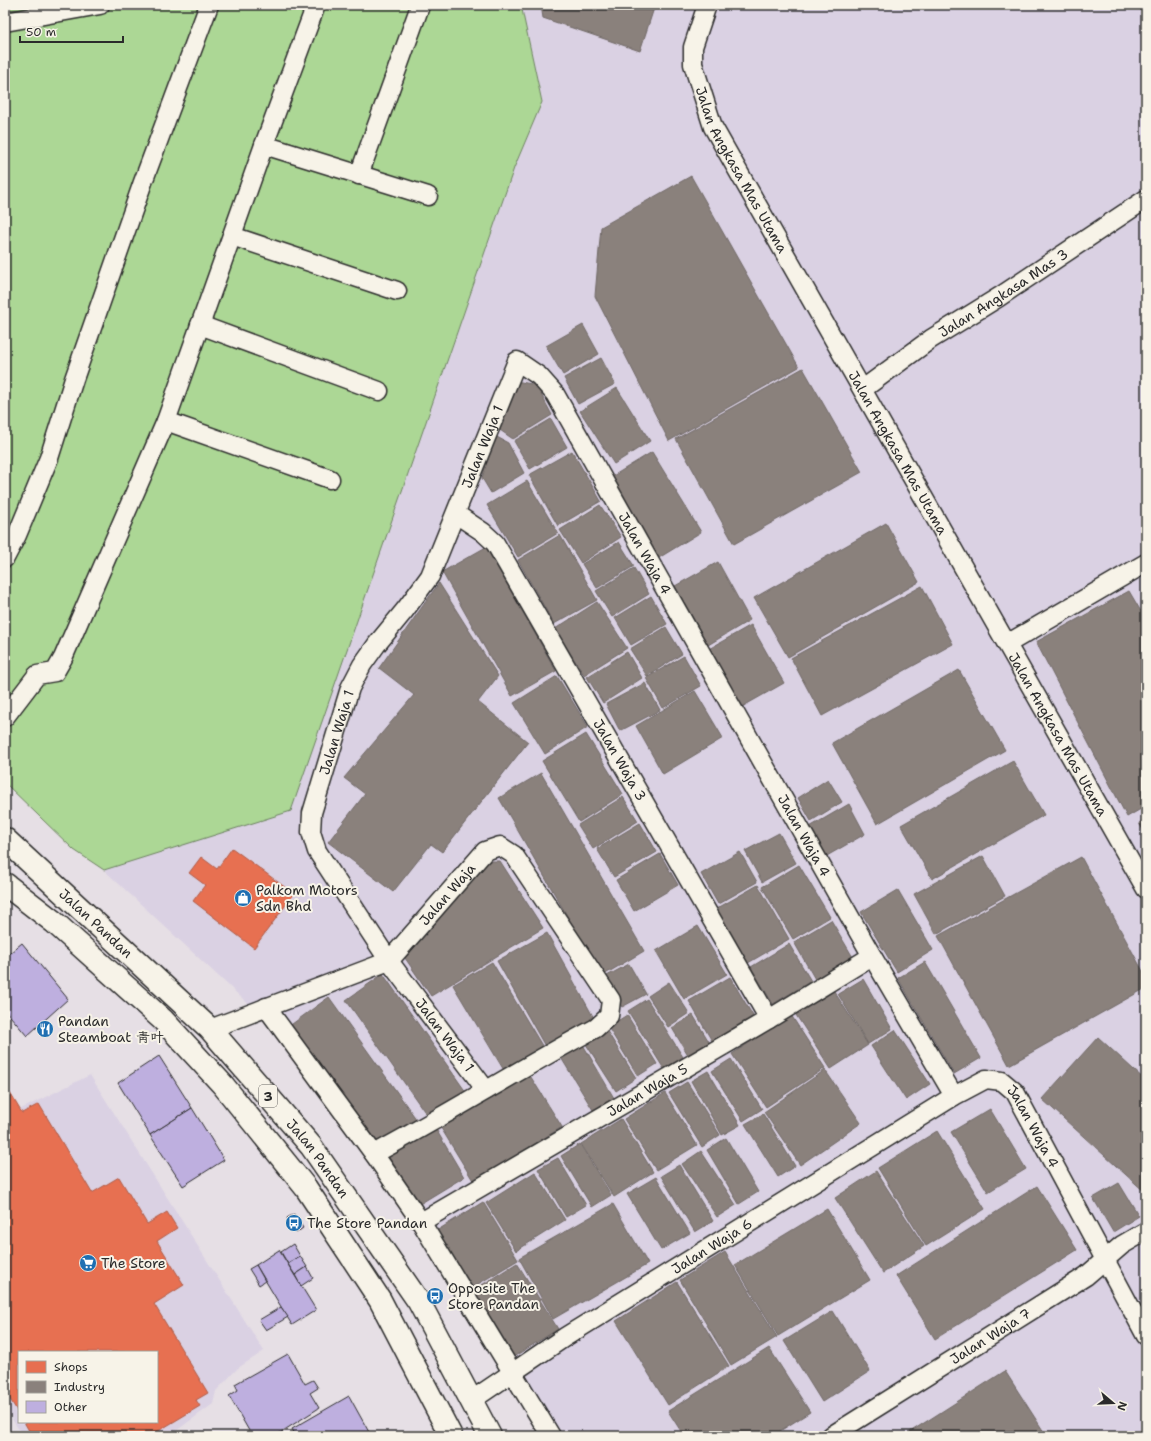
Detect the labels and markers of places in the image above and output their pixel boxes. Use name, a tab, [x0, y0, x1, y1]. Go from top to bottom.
place label: Palkom Motors Sdn Bhd	[256, 881, 358, 915]
shop icon: Palkom Motors Sdn Bhd	[233, 888, 253, 908]
place label: Pandan Steamboat 青叶	[58, 1012, 164, 1046]
restaurant icon: Pandan Steamboat 青叶	[35, 1019, 55, 1039]
bus stop icon: The Store Pandan	[284, 1213, 304, 1233]
place label: The Store Pandan	[307, 1214, 428, 1232]
supermarket icon: The Store	[78, 1253, 98, 1273]
place label: The Store	[101, 1254, 166, 1272]
place label: Opposite The Store Pandan	[448, 1279, 539, 1313]
bus stop icon: Opposite The Store Pandan	[425, 1286, 445, 1306]

